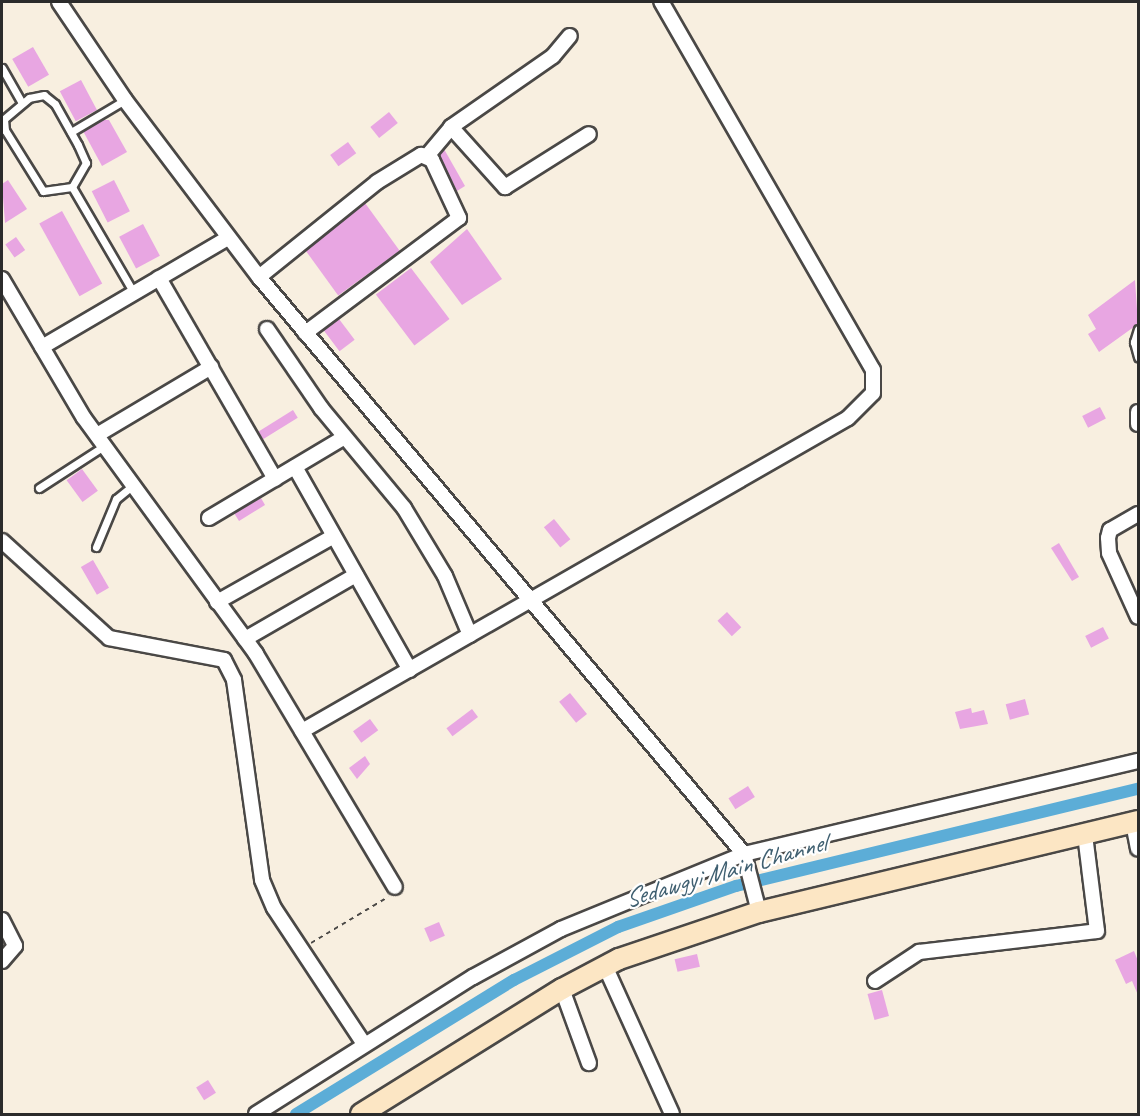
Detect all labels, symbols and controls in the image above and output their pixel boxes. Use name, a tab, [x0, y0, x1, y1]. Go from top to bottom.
water label: Sedawgyi Main Channel	[620, 827, 830, 915]

